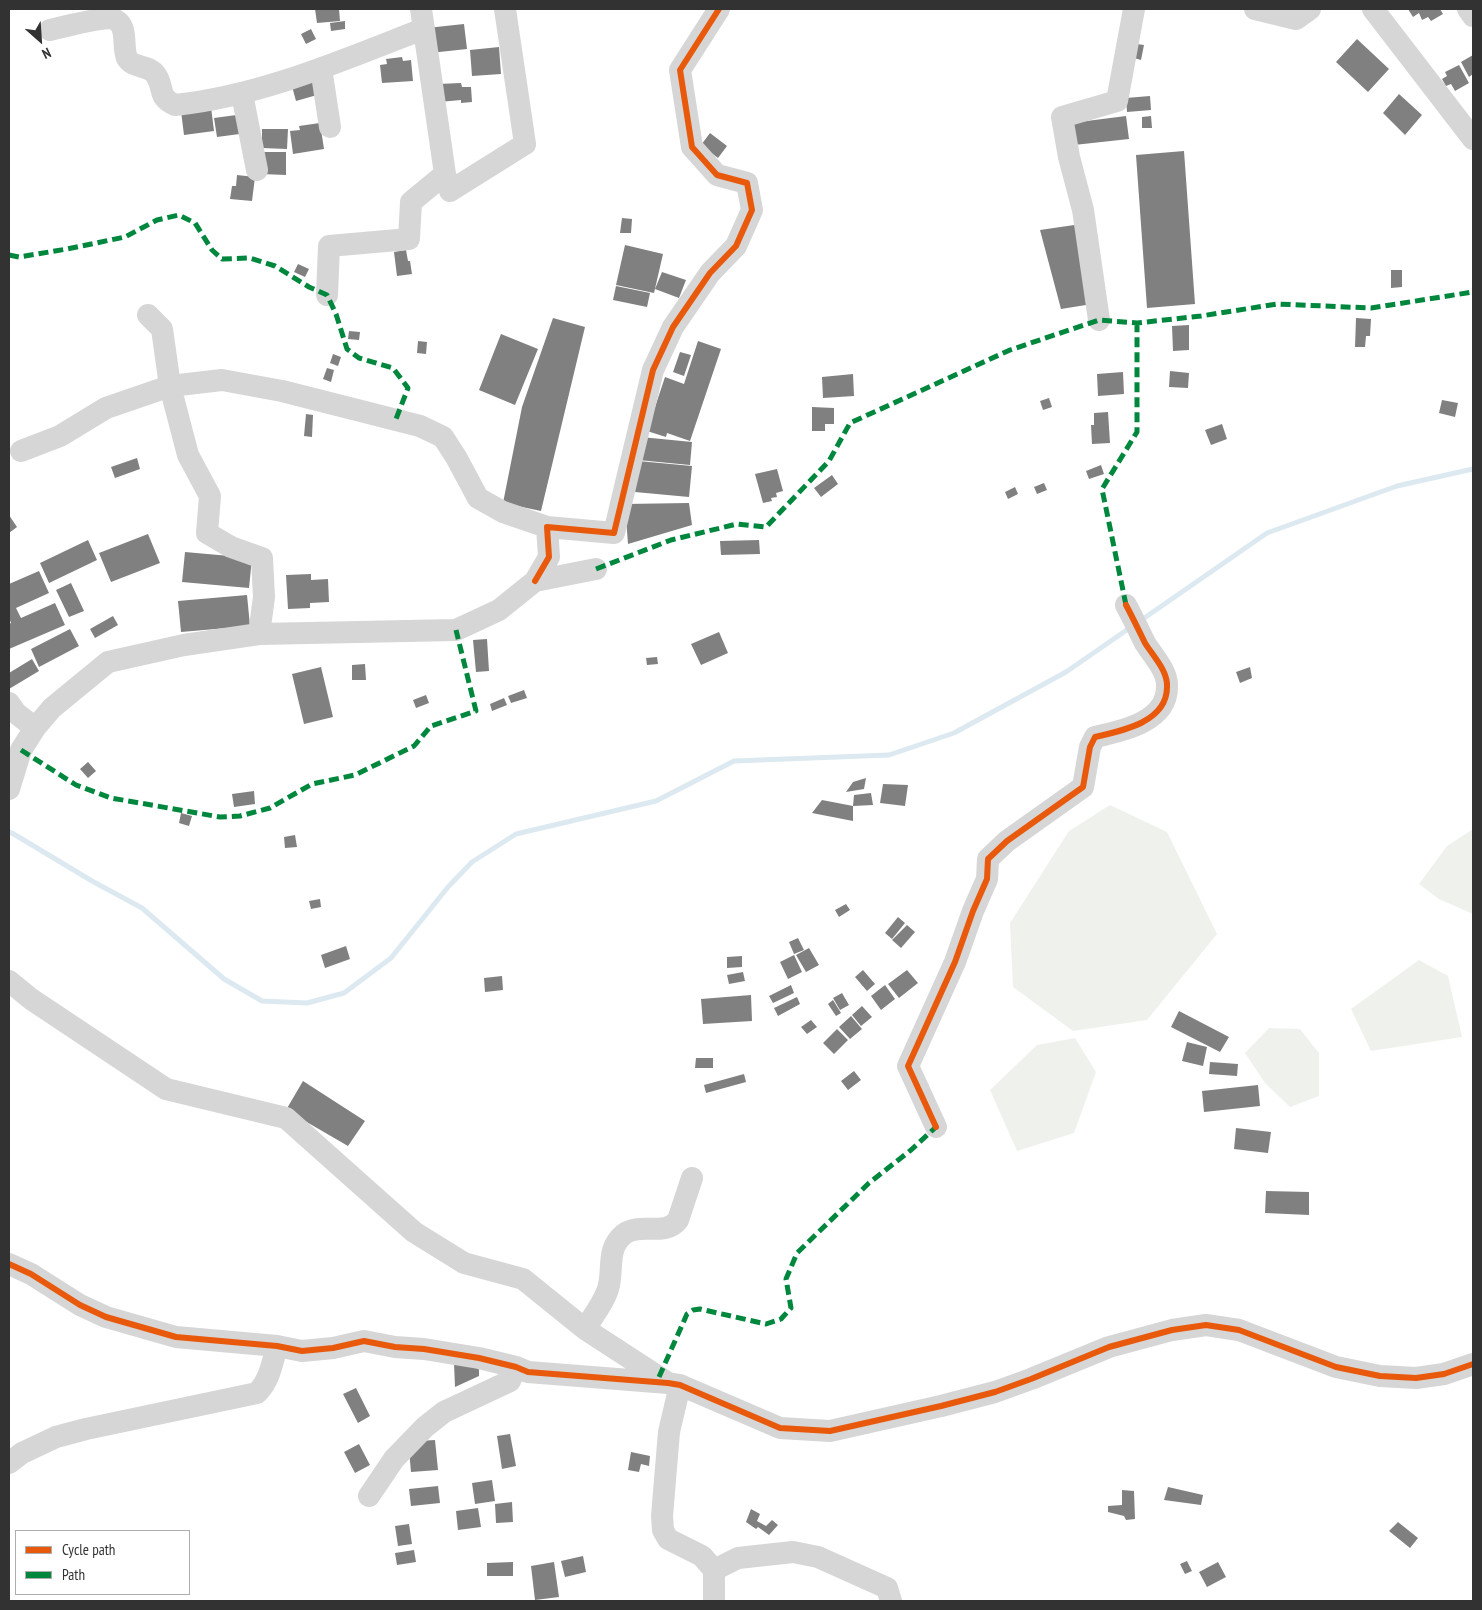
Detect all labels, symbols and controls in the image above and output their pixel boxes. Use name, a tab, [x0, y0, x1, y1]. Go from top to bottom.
north arrow	[15, 15, 65, 65]
text: N	[39, 44, 54, 63]
legend	[15, 1530, 190, 1595]
text: Cycle path	[62, 1540, 115, 1559]
text: Path	[62, 1565, 85, 1584]

